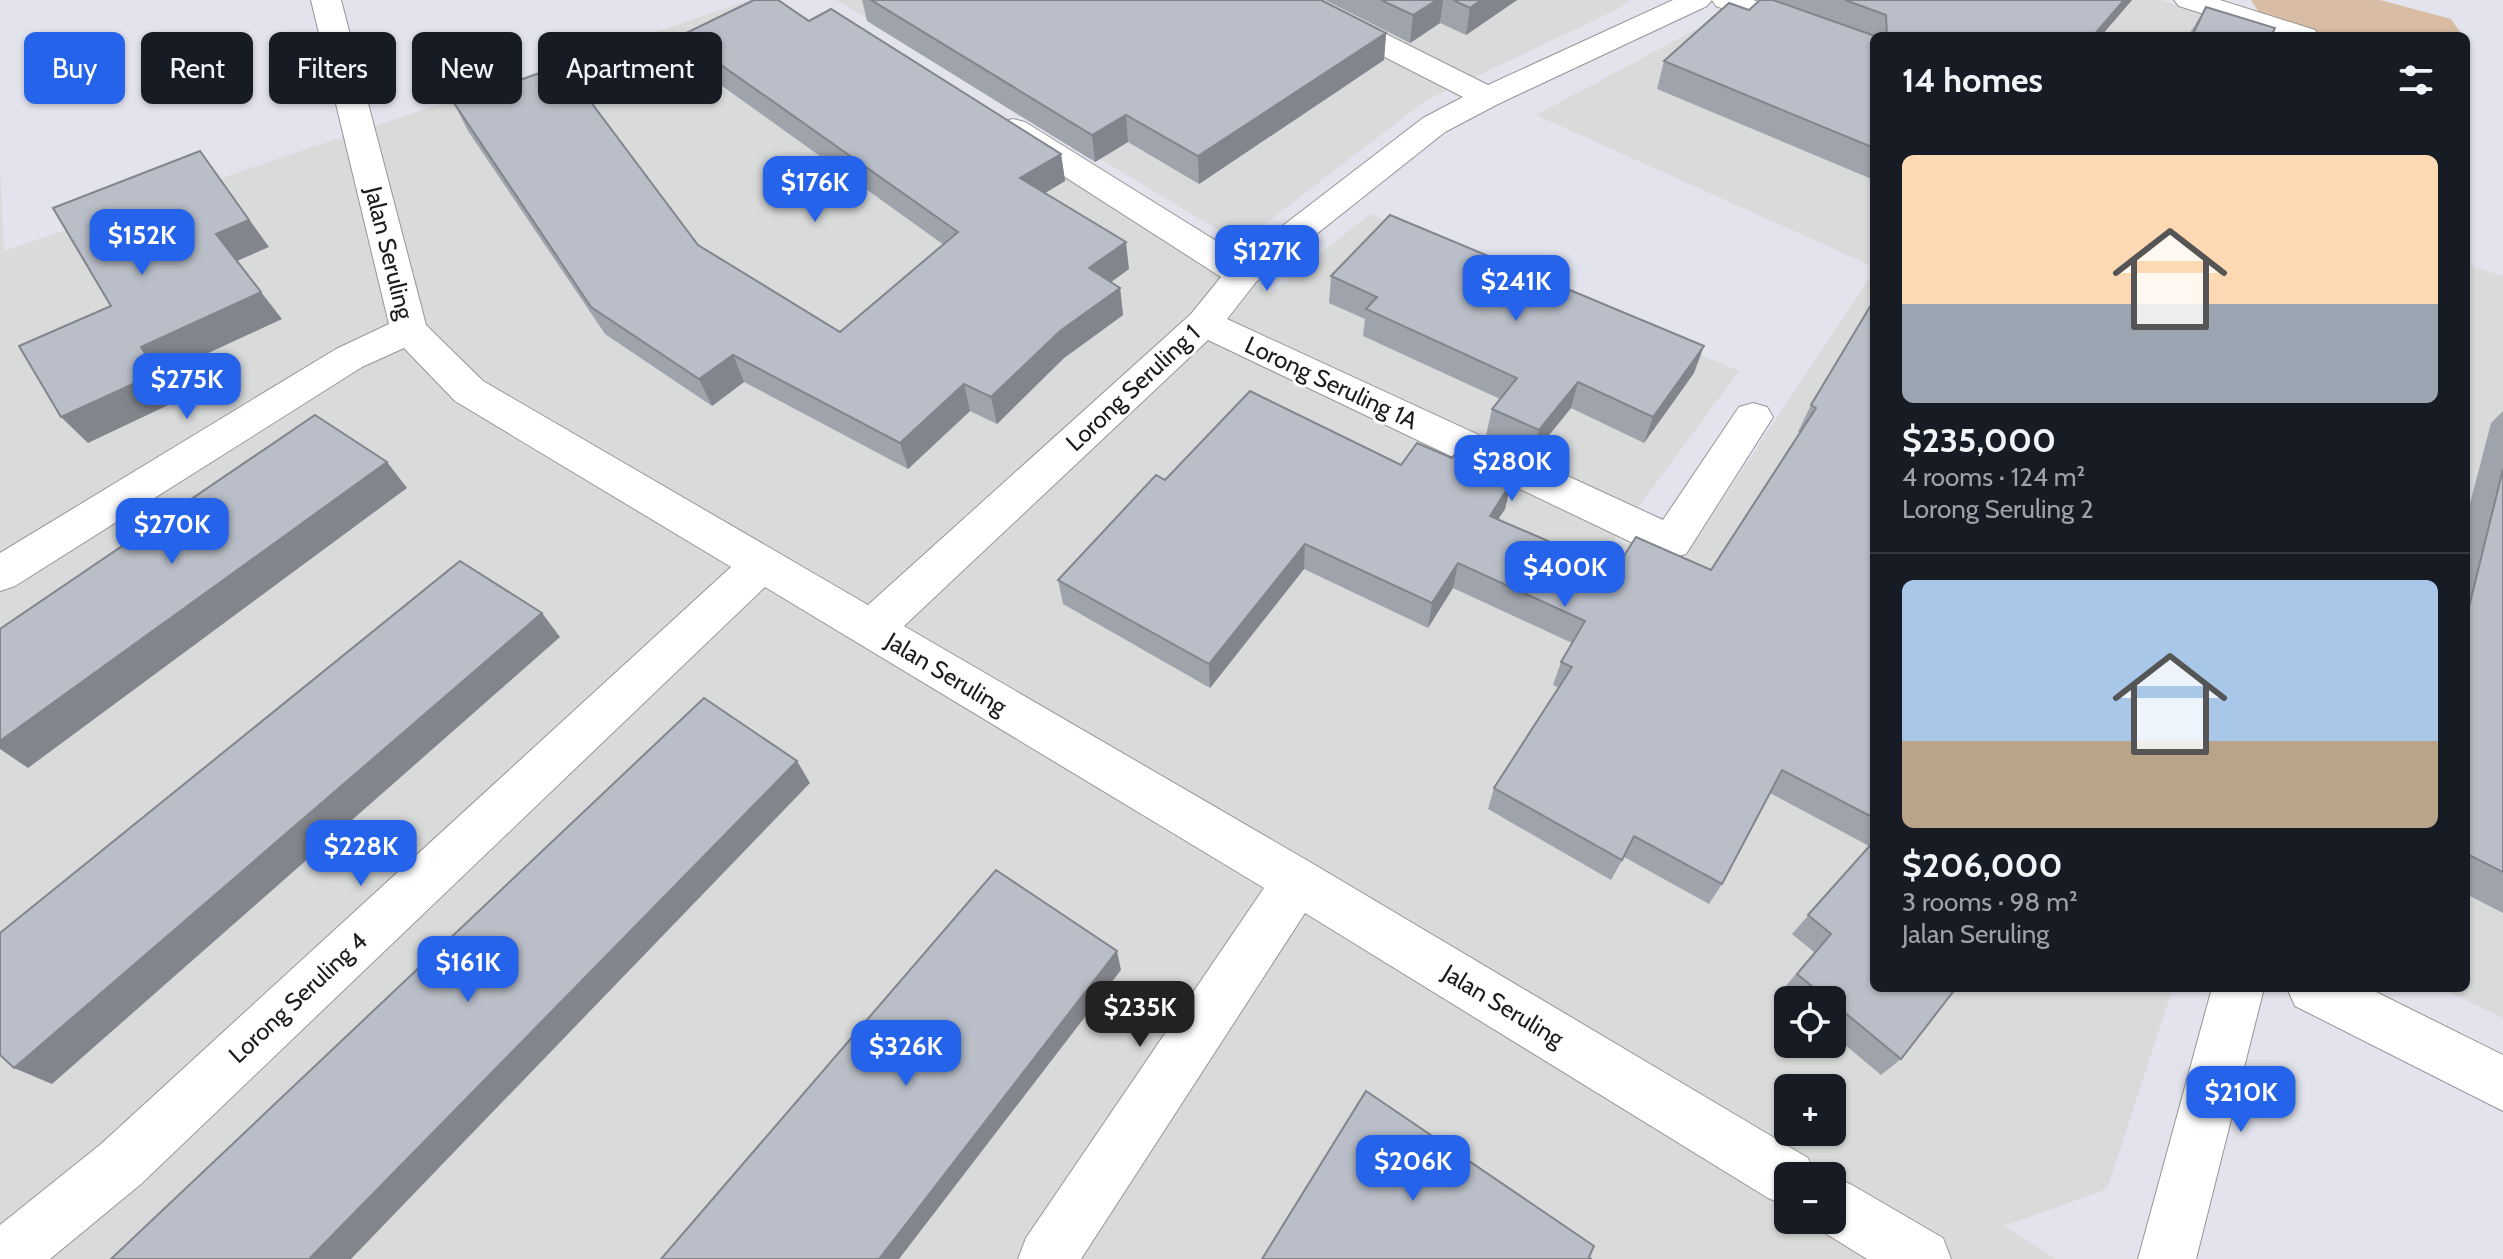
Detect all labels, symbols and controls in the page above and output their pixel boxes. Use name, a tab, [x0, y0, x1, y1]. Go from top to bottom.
chip: Buy	[24, 32, 125, 104]
chip: Rent	[141, 32, 253, 104]
chip: Filters	[269, 32, 396, 104]
chip: New	[412, 32, 522, 104]
chip: Apartment	[538, 32, 722, 104]
icon: filters	[2394, 58, 2438, 102]
text: 14 homes	[1902, 59, 2043, 101]
pin: $176K	[759, 156, 871, 224]
text: $176K	[781, 166, 849, 198]
street label: Jalan Seruling	[359, 182, 420, 323]
icon: home	[2098, 207, 2242, 351]
pin: $152K	[86, 209, 198, 277]
text: $152K	[108, 219, 176, 251]
pin: $127K	[1211, 225, 1323, 293]
text: $127K	[1233, 235, 1301, 267]
pin: $241K	[1460, 255, 1572, 323]
text: $241K	[1481, 265, 1551, 297]
street label: Lorong Seruling 1	[1060, 318, 1205, 457]
street label: Lorong Seruling 1A	[1240, 330, 1422, 435]
pin: $275K	[131, 353, 243, 421]
text: $275K	[151, 363, 223, 395]
text: $235,000	[1902, 419, 2056, 461]
pin: $280K	[1456, 435, 1568, 503]
text: $280K	[1472, 445, 1552, 477]
text: 4 rooms · 124 m²	[1902, 461, 2085, 493]
text: Lorong Seruling 2	[1902, 493, 2094, 525]
pin: $270K	[116, 498, 228, 566]
text: $270K	[134, 508, 210, 540]
pin: $400K	[1509, 541, 1621, 609]
text: $400K	[1523, 551, 1607, 583]
street label: Jalan Seruling	[880, 626, 1013, 722]
icon: home	[2098, 632, 2242, 776]
pin: $228K	[305, 820, 417, 888]
text: $228K	[324, 830, 398, 862]
text: $206,000	[1902, 844, 2062, 886]
text: 3 rooms · 98 m²	[1902, 886, 2078, 918]
text: Jalan Seruling	[1902, 918, 2049, 950]
street label: Lorong Seruling 4	[223, 926, 373, 1069]
pin: $161K	[412, 936, 524, 1004]
text: $161K	[435, 946, 501, 978]
street label: Jalan Seruling	[1437, 958, 1570, 1054]
pin: $235K	[1084, 981, 1196, 1049]
map controls	[1774, 986, 1846, 1234]
button: locate	[1774, 986, 1846, 1058]
text: $235K	[1103, 991, 1177, 1023]
pin: $326K	[850, 1020, 962, 1088]
text: $326K	[869, 1030, 943, 1062]
pin: $210K	[2185, 1066, 2297, 1134]
button: +	[1774, 1074, 1846, 1146]
text: $210K	[2204, 1076, 2278, 1108]
pin: $206K	[1357, 1135, 1469, 1203]
text: $206K	[1374, 1145, 1452, 1177]
button: −	[1774, 1162, 1846, 1234]

